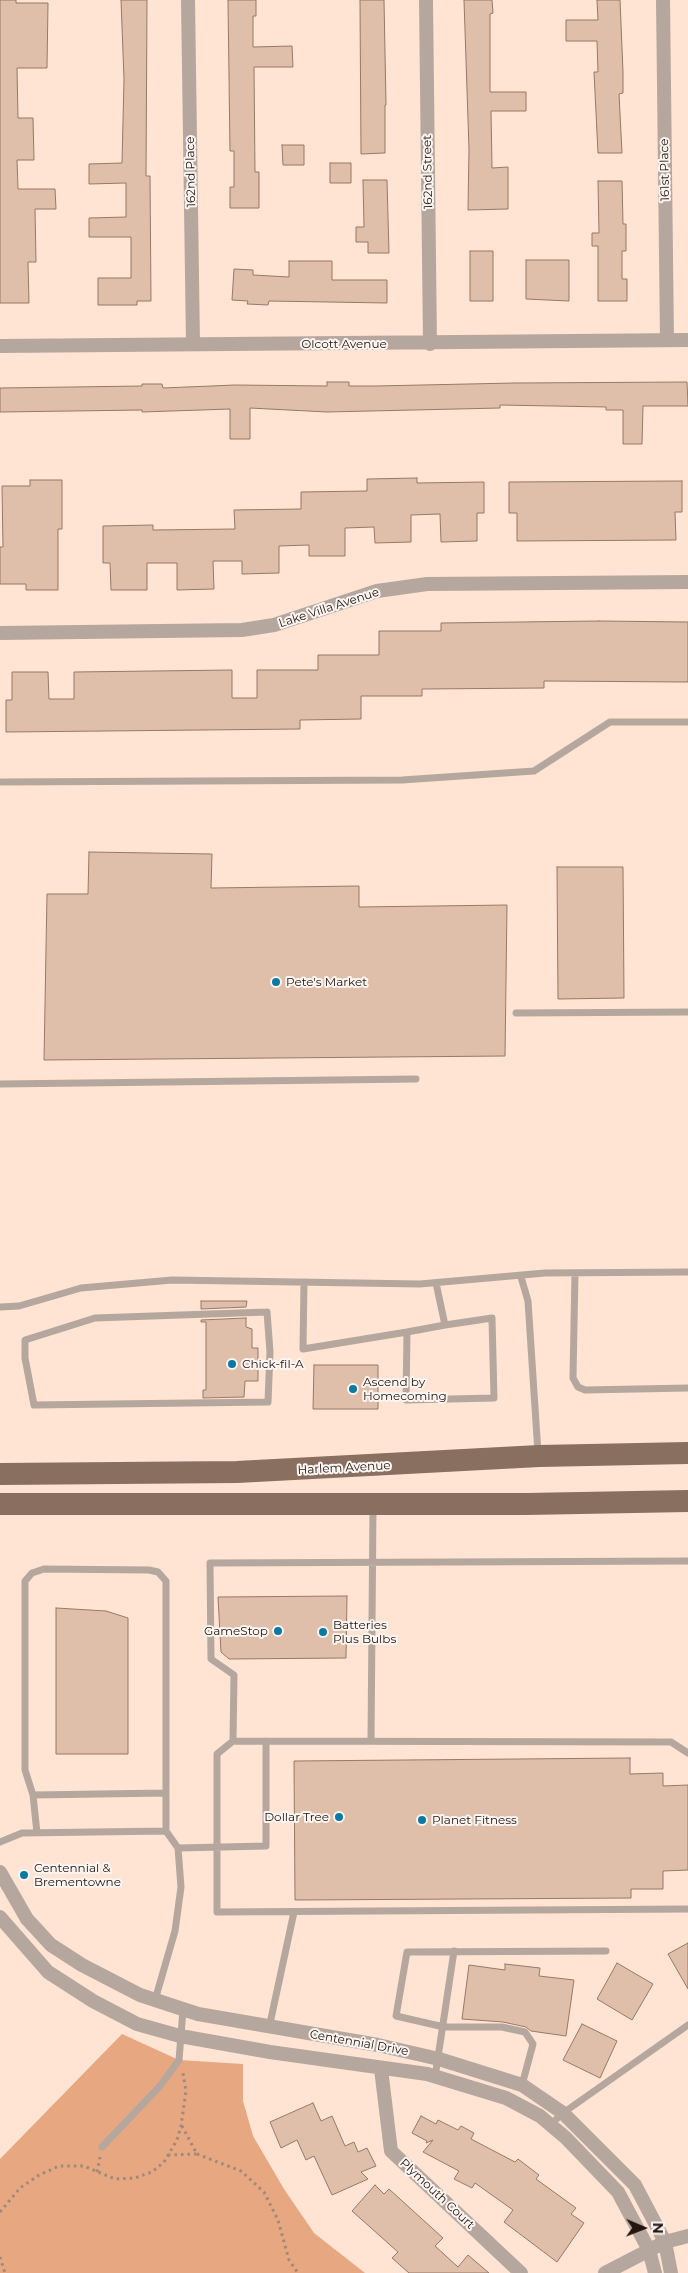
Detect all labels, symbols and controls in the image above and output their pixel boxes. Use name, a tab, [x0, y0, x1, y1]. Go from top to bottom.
street label: 162nd Street	[420, 135, 436, 209]
street label: 162nd Place	[183, 137, 199, 207]
street label: 161st Place	[657, 139, 673, 201]
street label: Olcott Avenue	[301, 337, 387, 351]
street label: Lake Villa Avenue	[277, 585, 381, 631]
place label: Pete's Market	[286, 975, 367, 989]
marker: Pete's Market	[270, 976, 282, 988]
place label: Chick-fil-A	[242, 1357, 304, 1371]
marker: Chick-fil-A	[226, 1358, 238, 1370]
place label: Ascend by Homecoming	[363, 1375, 447, 1403]
marker: Ascend by Homecoming	[347, 1383, 359, 1395]
street label: Harlem Avenue	[297, 1458, 391, 1478]
place label: Batteries Plus Bulbs	[333, 1618, 396, 1646]
place label: GameStop	[204, 1624, 268, 1638]
marker: GameStop	[272, 1625, 284, 1637]
marker: Batteries Plus Bulbs	[317, 1626, 329, 1638]
place label: Dollar Tree	[264, 1810, 329, 1824]
marker: Dollar Tree	[333, 1811, 345, 1823]
place label: Planet Fitness	[432, 1813, 517, 1827]
marker: Planet Fitness	[416, 1814, 428, 1826]
place label: Centennial & Brementowne	[34, 1861, 121, 1889]
marker: Centennial & Brementowne	[18, 1869, 30, 1881]
street label: Centennial Drive	[309, 2027, 409, 2059]
street label: Plymouth Court	[397, 2156, 477, 2232]
north arrow	[618, 2203, 668, 2253]
text: N	[649, 2222, 667, 2234]

